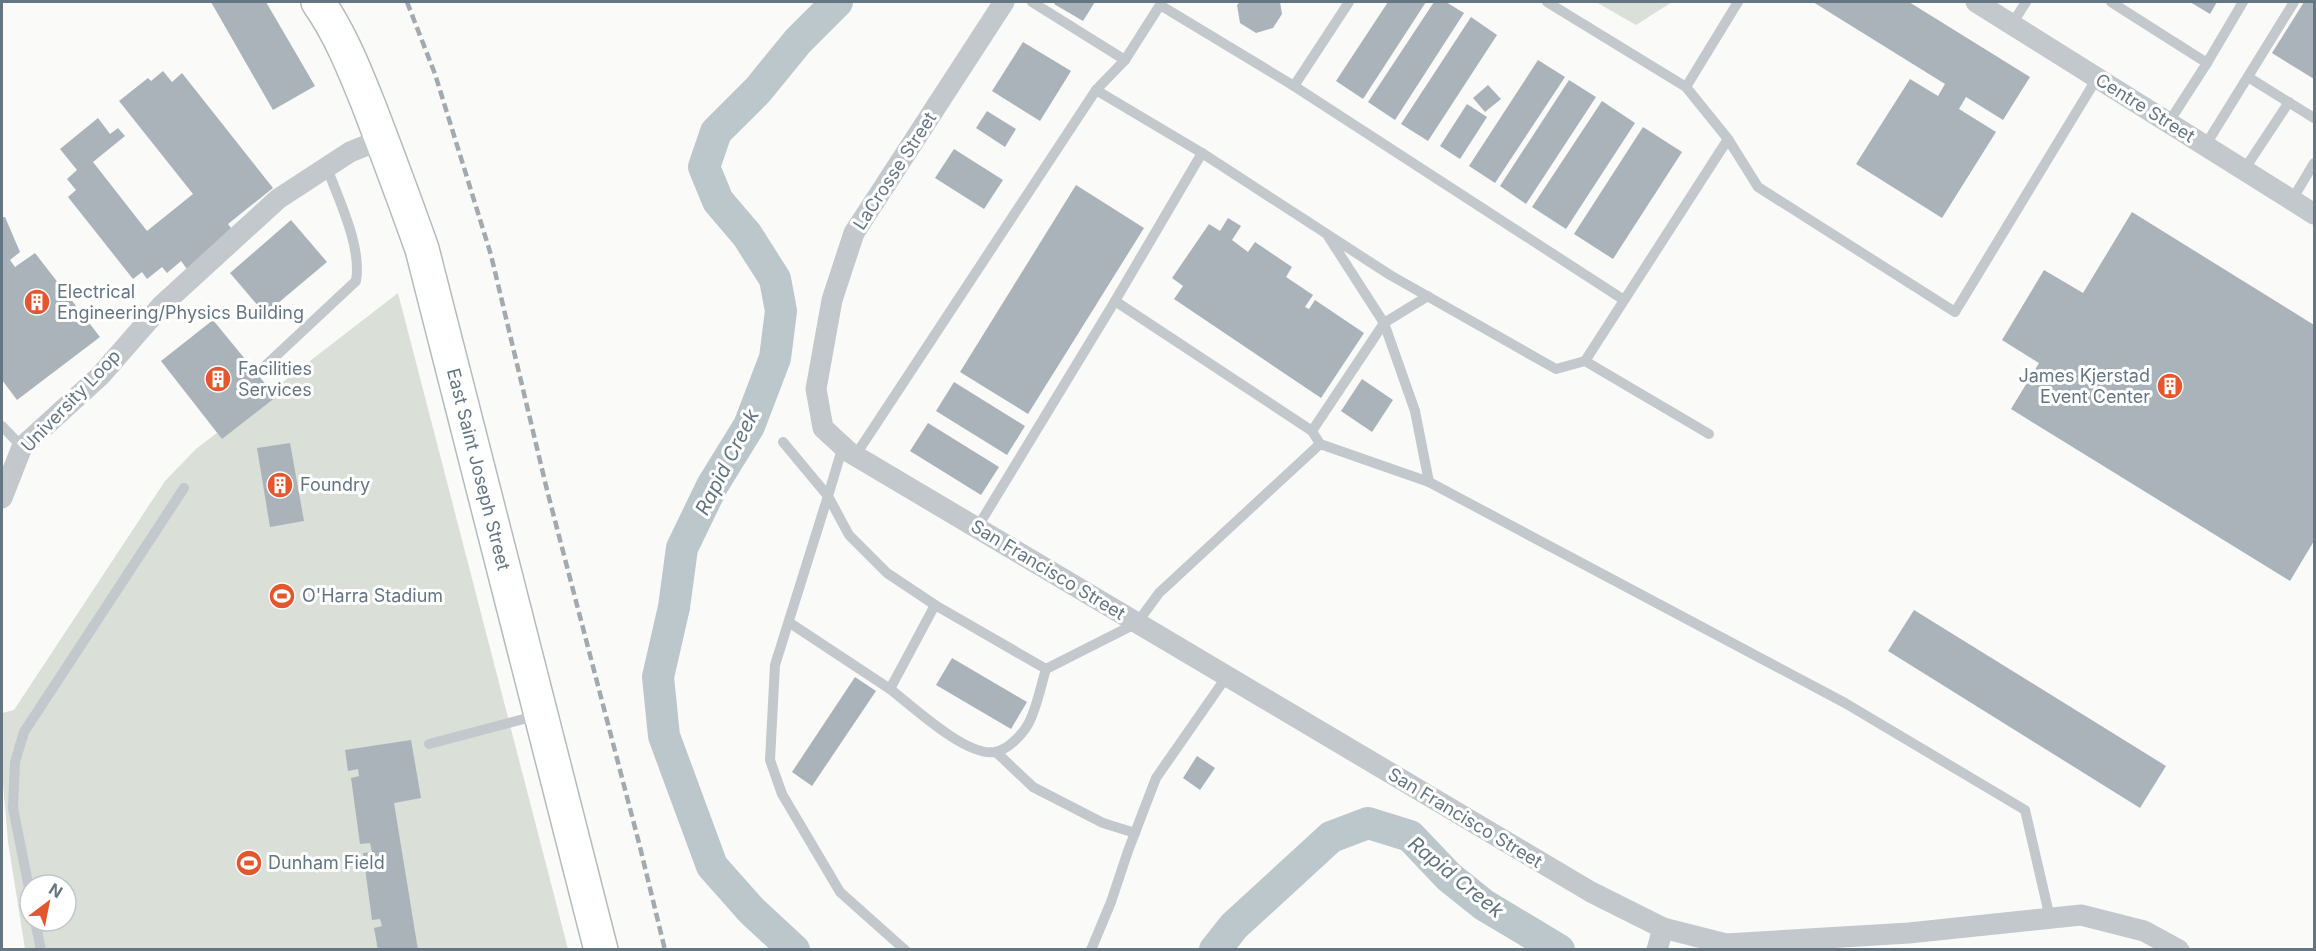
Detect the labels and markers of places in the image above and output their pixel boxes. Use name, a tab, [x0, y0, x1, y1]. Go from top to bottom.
place label: Electrical Engineering/Physics Building	[57, 281, 304, 323]
building icon: Electrical Engineering/Physics Building	[22, 287, 52, 317]
place label: Facilities Services	[238, 358, 312, 400]
building icon: Facilities Services	[203, 364, 233, 394]
place label: James Kjerstad Event Center	[2018, 365, 2150, 407]
building icon: James Kjerstad Event Center	[2155, 371, 2185, 401]
building icon: Foundry	[265, 470, 295, 500]
place label: Foundry	[300, 474, 370, 495]
sports icon: O'Harra Stadium	[267, 581, 297, 611]
place label: O'Harra Stadium	[302, 585, 443, 606]
sports icon: Dunham Field	[234, 848, 264, 878]
place label: Dunham Field	[268, 852, 385, 873]

